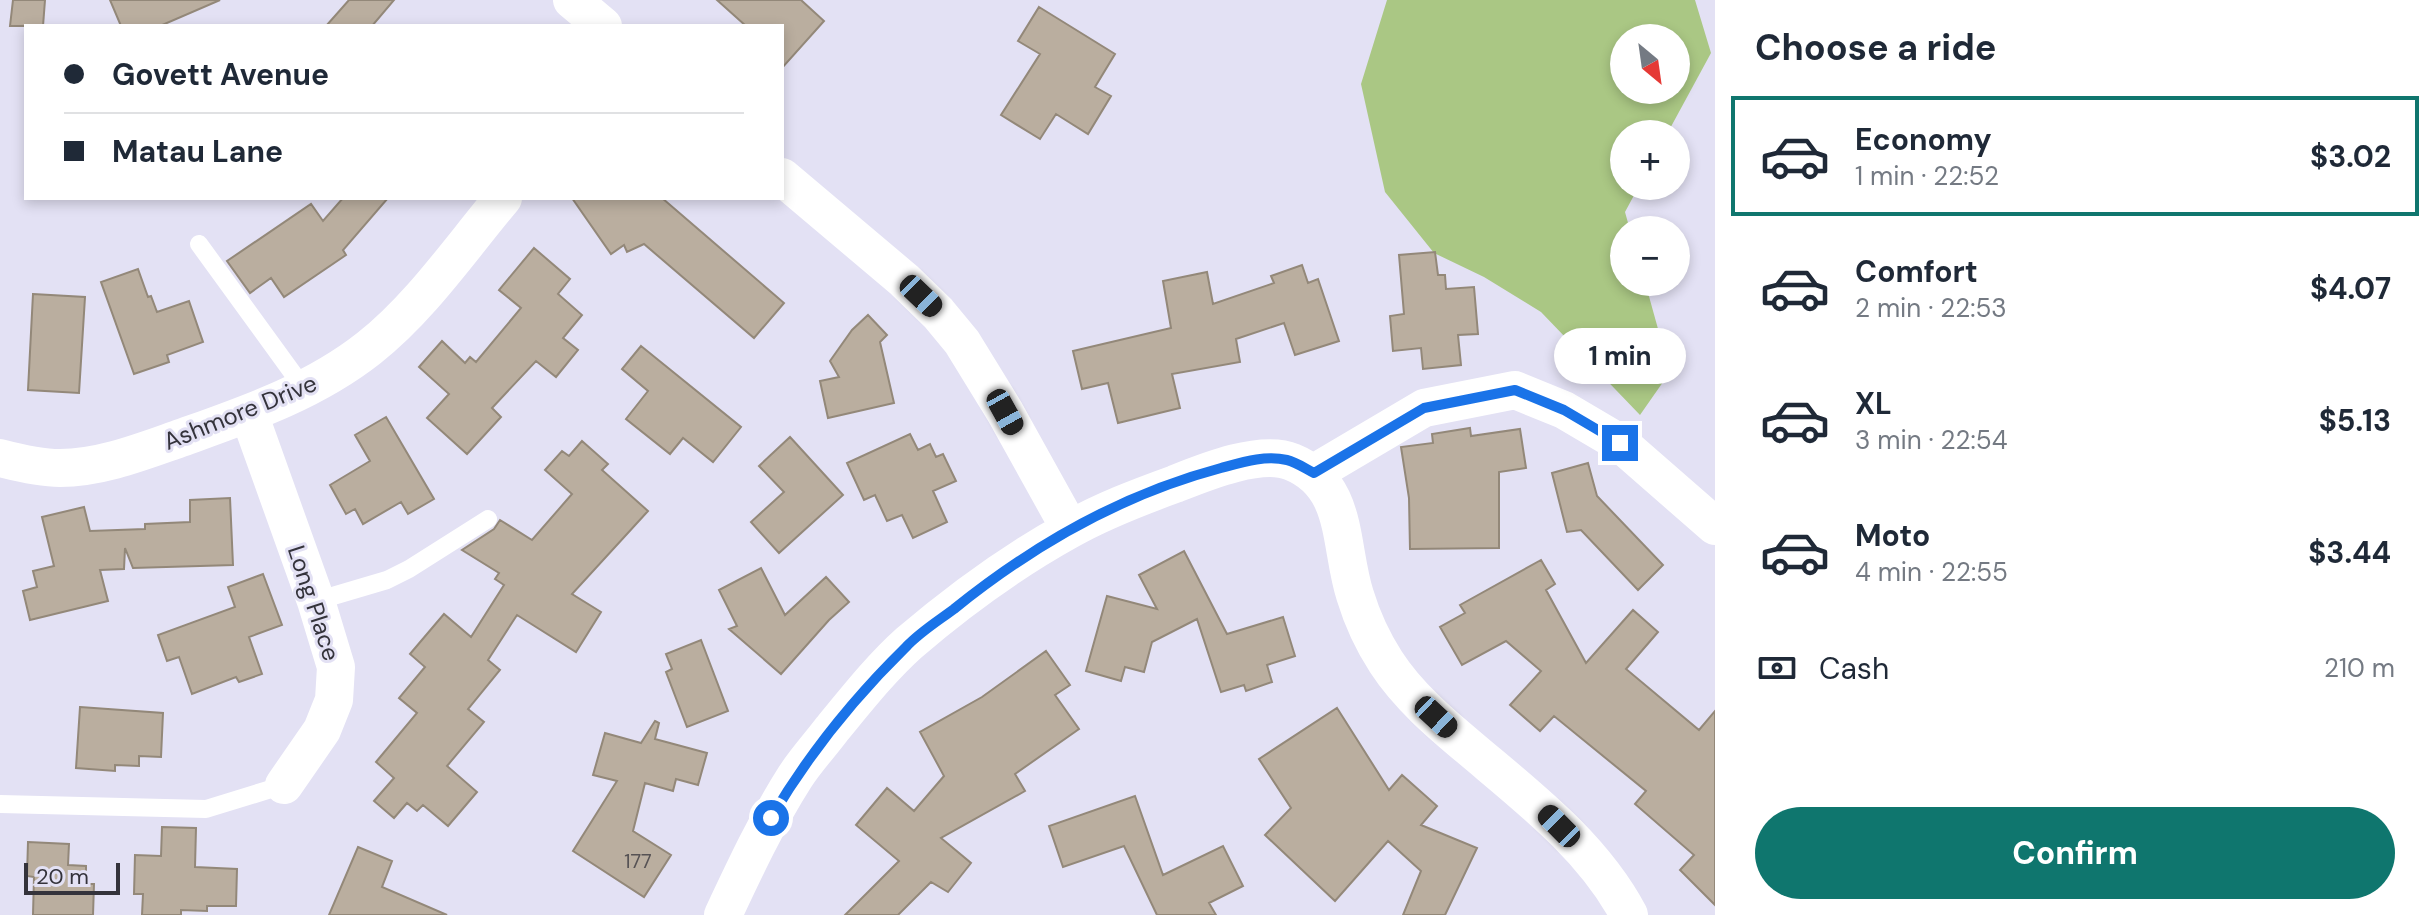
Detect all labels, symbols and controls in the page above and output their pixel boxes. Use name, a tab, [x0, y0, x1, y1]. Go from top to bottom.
north arrow	[1610, 24, 1690, 104]
map controls	[1610, 24, 1690, 296]
text: Choose a ride	[1755, 24, 1996, 71]
text: Govett Avenue	[112, 55, 329, 94]
button: +	[1610, 120, 1690, 200]
icon: car	[1759, 120, 1831, 192]
text: Economy	[1855, 120, 1992, 159]
text: Matau Lane	[112, 132, 283, 171]
text: $3.02	[2310, 137, 2391, 176]
text: 1 min · 22:52	[1855, 159, 1999, 193]
button: −	[1610, 216, 1690, 296]
icon: car	[1759, 252, 1831, 324]
text: Comfort	[1855, 252, 1978, 291]
text: $4.07	[2310, 269, 2391, 308]
car	[895, 271, 947, 321]
text: 2 min · 22:53	[1855, 291, 2007, 325]
callout: 1 min	[1554, 327, 1686, 383]
text: 1 min	[1588, 339, 1652, 373]
street label: Ashmore Drive	[159, 367, 321, 457]
icon: car	[1759, 384, 1831, 456]
text: XL	[1855, 384, 1892, 423]
car	[983, 385, 1027, 439]
text: $5.13	[2319, 401, 2391, 440]
text: 3 min · 22:54	[1855, 423, 2007, 457]
route end	[1602, 425, 1638, 461]
icon: car	[1759, 516, 1831, 588]
text: Moto	[1855, 516, 1930, 555]
text: $3.44	[2308, 533, 2391, 572]
street label: Long Place	[281, 541, 347, 665]
text: 4 min · 22:55	[1855, 555, 2008, 589]
icon: cash	[1755, 646, 1799, 690]
text: Cash	[1819, 649, 1889, 688]
text: 210 m	[2324, 651, 2395, 685]
car	[1410, 692, 1462, 742]
route start	[753, 800, 789, 836]
car	[1534, 801, 1584, 851]
button: Confirm	[1755, 807, 2395, 899]
house number: 177	[624, 848, 652, 874]
scale bar	[24, 859, 120, 895]
text: 20 m	[36, 862, 89, 891]

